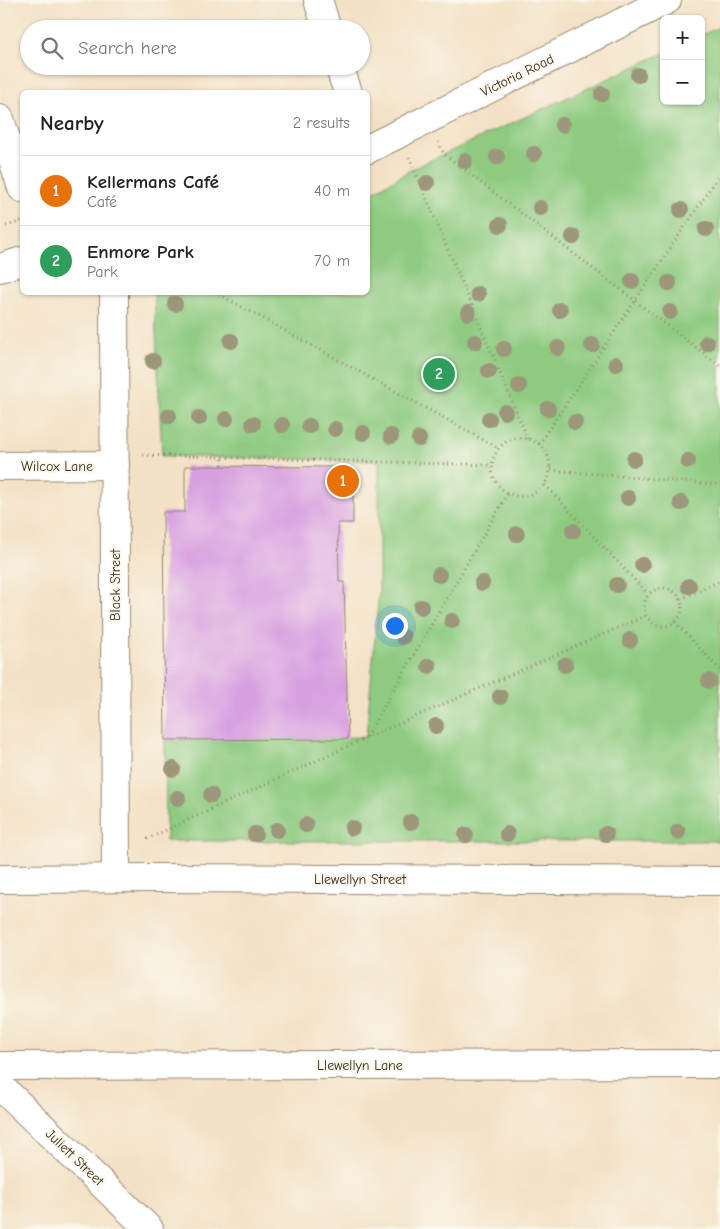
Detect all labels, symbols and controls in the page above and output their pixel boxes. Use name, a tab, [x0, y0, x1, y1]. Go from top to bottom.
map controls	[660, 15, 705, 105]
button: +	[660, 15, 705, 60]
search box	[20, 20, 370, 75]
icon: search	[38, 34, 66, 62]
text: Search here	[78, 37, 177, 59]
street label: Victoria Road	[478, 50, 557, 100]
button: −	[660, 60, 705, 105]
text: Nearby	[40, 111, 104, 135]
text: 2 results	[293, 114, 350, 132]
text: Kellermans Café	[87, 171, 219, 193]
text: 1	[53, 182, 59, 200]
text: 40 m	[314, 182, 350, 200]
text: Café	[87, 193, 117, 211]
text: Enmore Park	[87, 241, 194, 263]
text: 2	[52, 252, 60, 270]
text: 70 m	[314, 252, 350, 270]
text: Park	[87, 263, 118, 281]
pin: 2	[423, 355, 455, 393]
street label: Wilcox Lane	[21, 458, 93, 475]
pin: 1	[327, 462, 359, 500]
street label: Black Street	[107, 548, 124, 621]
your location	[382, 613, 408, 639]
street label: Llewellyn Street	[314, 871, 407, 888]
street label: Llewellyn Lane	[317, 1057, 403, 1074]
street label: Juliett Street	[42, 1125, 108, 1190]

